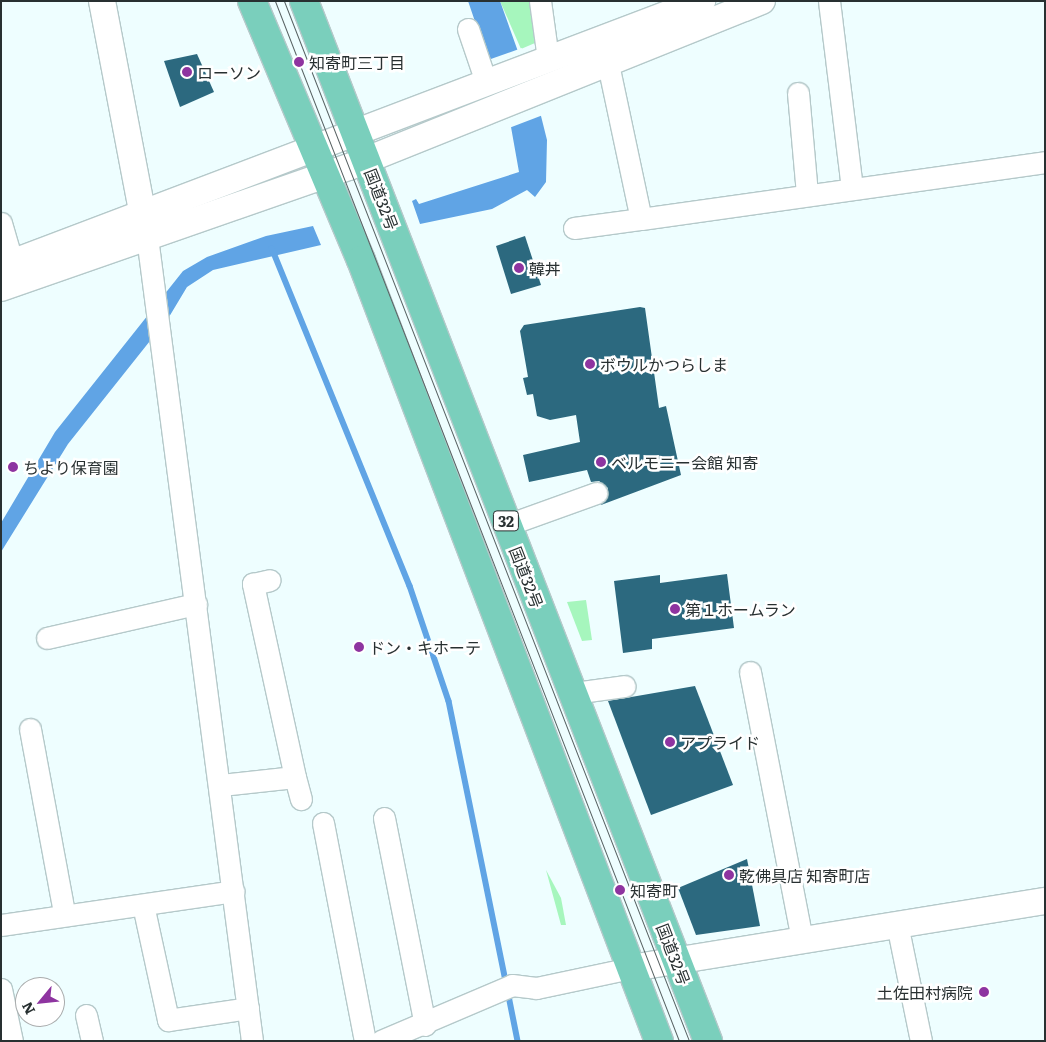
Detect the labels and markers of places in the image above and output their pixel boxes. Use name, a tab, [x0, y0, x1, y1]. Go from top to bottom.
place label: 知寄町三丁目	[309, 52, 405, 72]
marker: 知寄町三丁目	[293, 56, 305, 68]
place label: ローソン	[197, 62, 261, 82]
marker: ローソン	[181, 66, 193, 78]
place label: 韓丼	[529, 258, 561, 278]
marker: 韓丼	[513, 262, 525, 274]
place label: ボウルかつらしま	[600, 354, 728, 374]
marker: ボウルかつらしま	[584, 358, 596, 370]
place label: ベルモニー会館 知寄	[611, 452, 758, 472]
marker: ベルモニー会館 知寄	[595, 456, 607, 468]
place label: ちより保育園	[23, 457, 119, 477]
marker: ちより保育園	[7, 461, 19, 473]
place label: 第１ホームラン	[685, 599, 797, 619]
marker: 第１ホームラン	[669, 603, 681, 615]
place label: ドン・キホーテ	[369, 637, 481, 657]
marker: ドン・キホーテ	[353, 641, 365, 653]
place label: アプライド	[680, 732, 760, 752]
marker: アプライド	[664, 736, 676, 748]
place label: 乾佛具店 知寄町店	[739, 865, 870, 885]
marker: 乾佛具店 知寄町店	[723, 869, 735, 881]
place label: 知寄町	[630, 880, 678, 900]
marker: 知寄町	[614, 884, 626, 896]
place label: 土佐田村病院	[877, 982, 973, 1002]
marker: 土佐田村病院	[977, 985, 991, 999]

